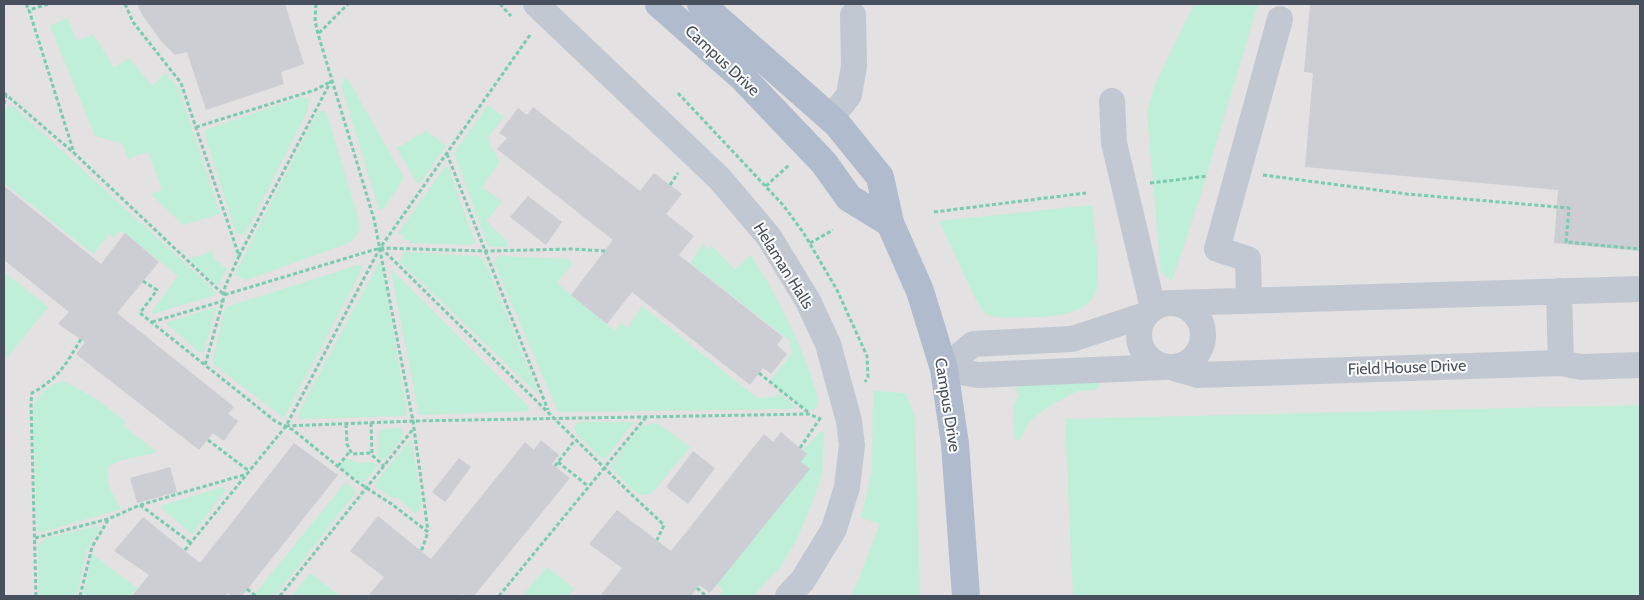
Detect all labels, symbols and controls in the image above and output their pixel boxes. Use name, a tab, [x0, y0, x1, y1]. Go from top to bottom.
street label: Campus Drive	[681, 22, 763, 100]
street label: Helaman Halls	[749, 219, 817, 313]
street label: Field House Drive	[1347, 356, 1467, 380]
street label: Campus Drive	[930, 357, 964, 453]

